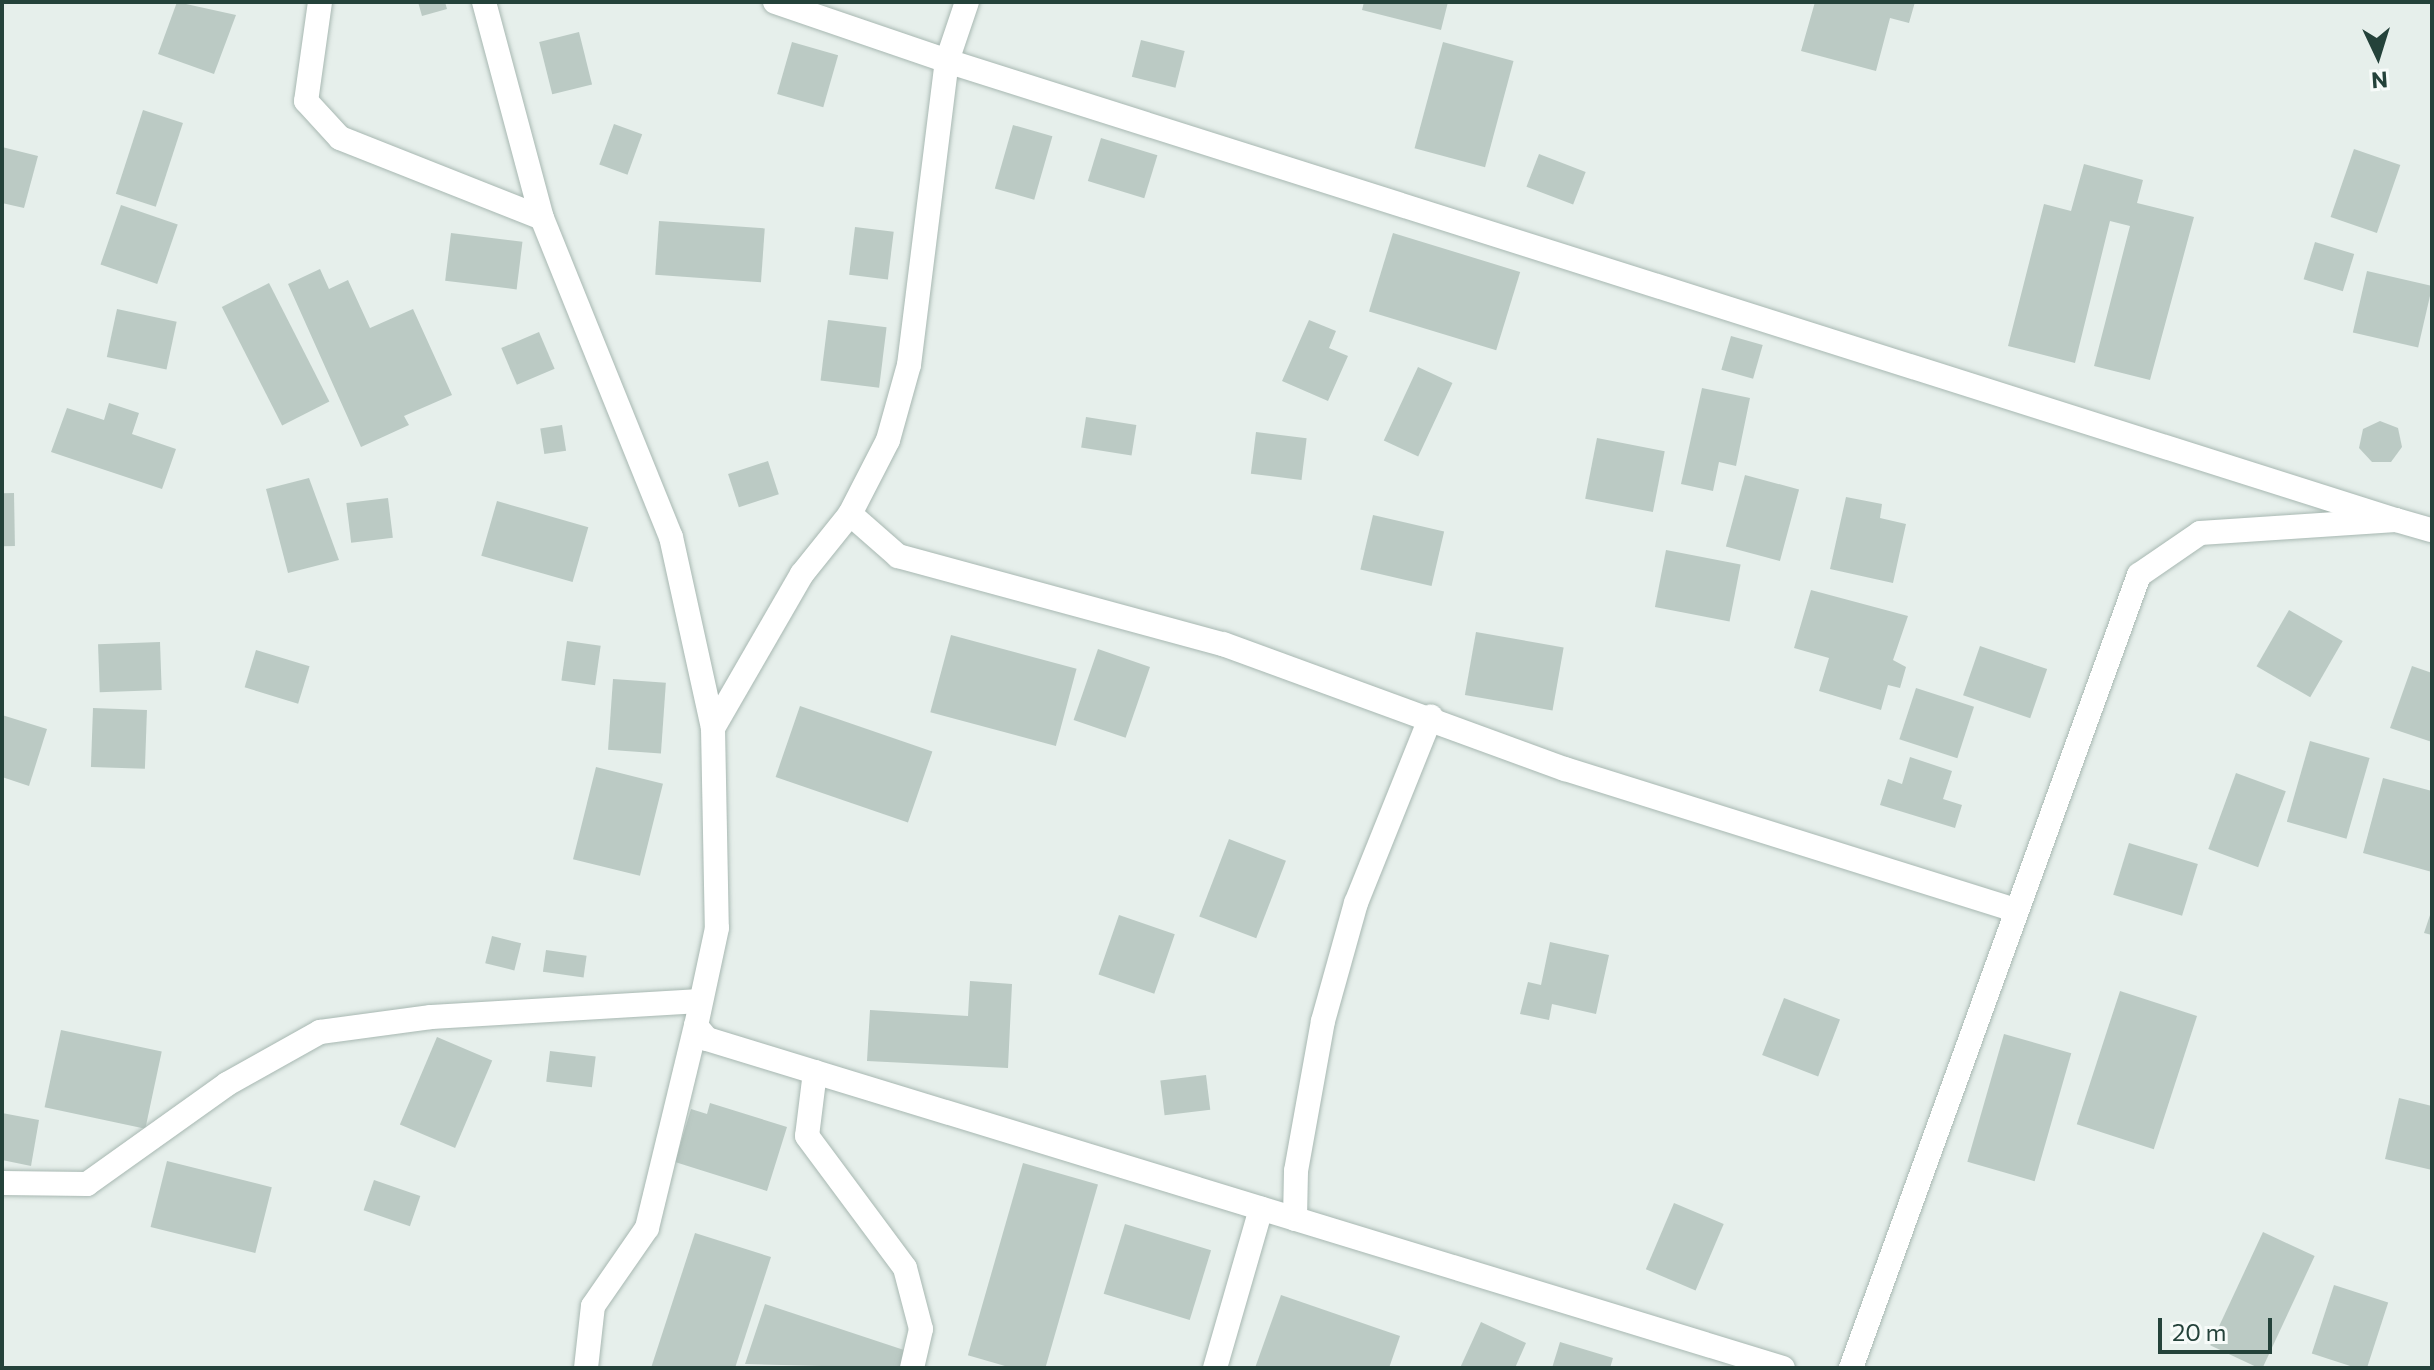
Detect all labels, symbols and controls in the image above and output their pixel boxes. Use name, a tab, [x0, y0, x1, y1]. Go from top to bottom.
north arrow	[2338, 16, 2418, 96]
text: N	[2371, 66, 2389, 94]
scale bar	[2162, 1302, 2276, 1352]
text: 20 m	[2172, 1317, 2226, 1346]

